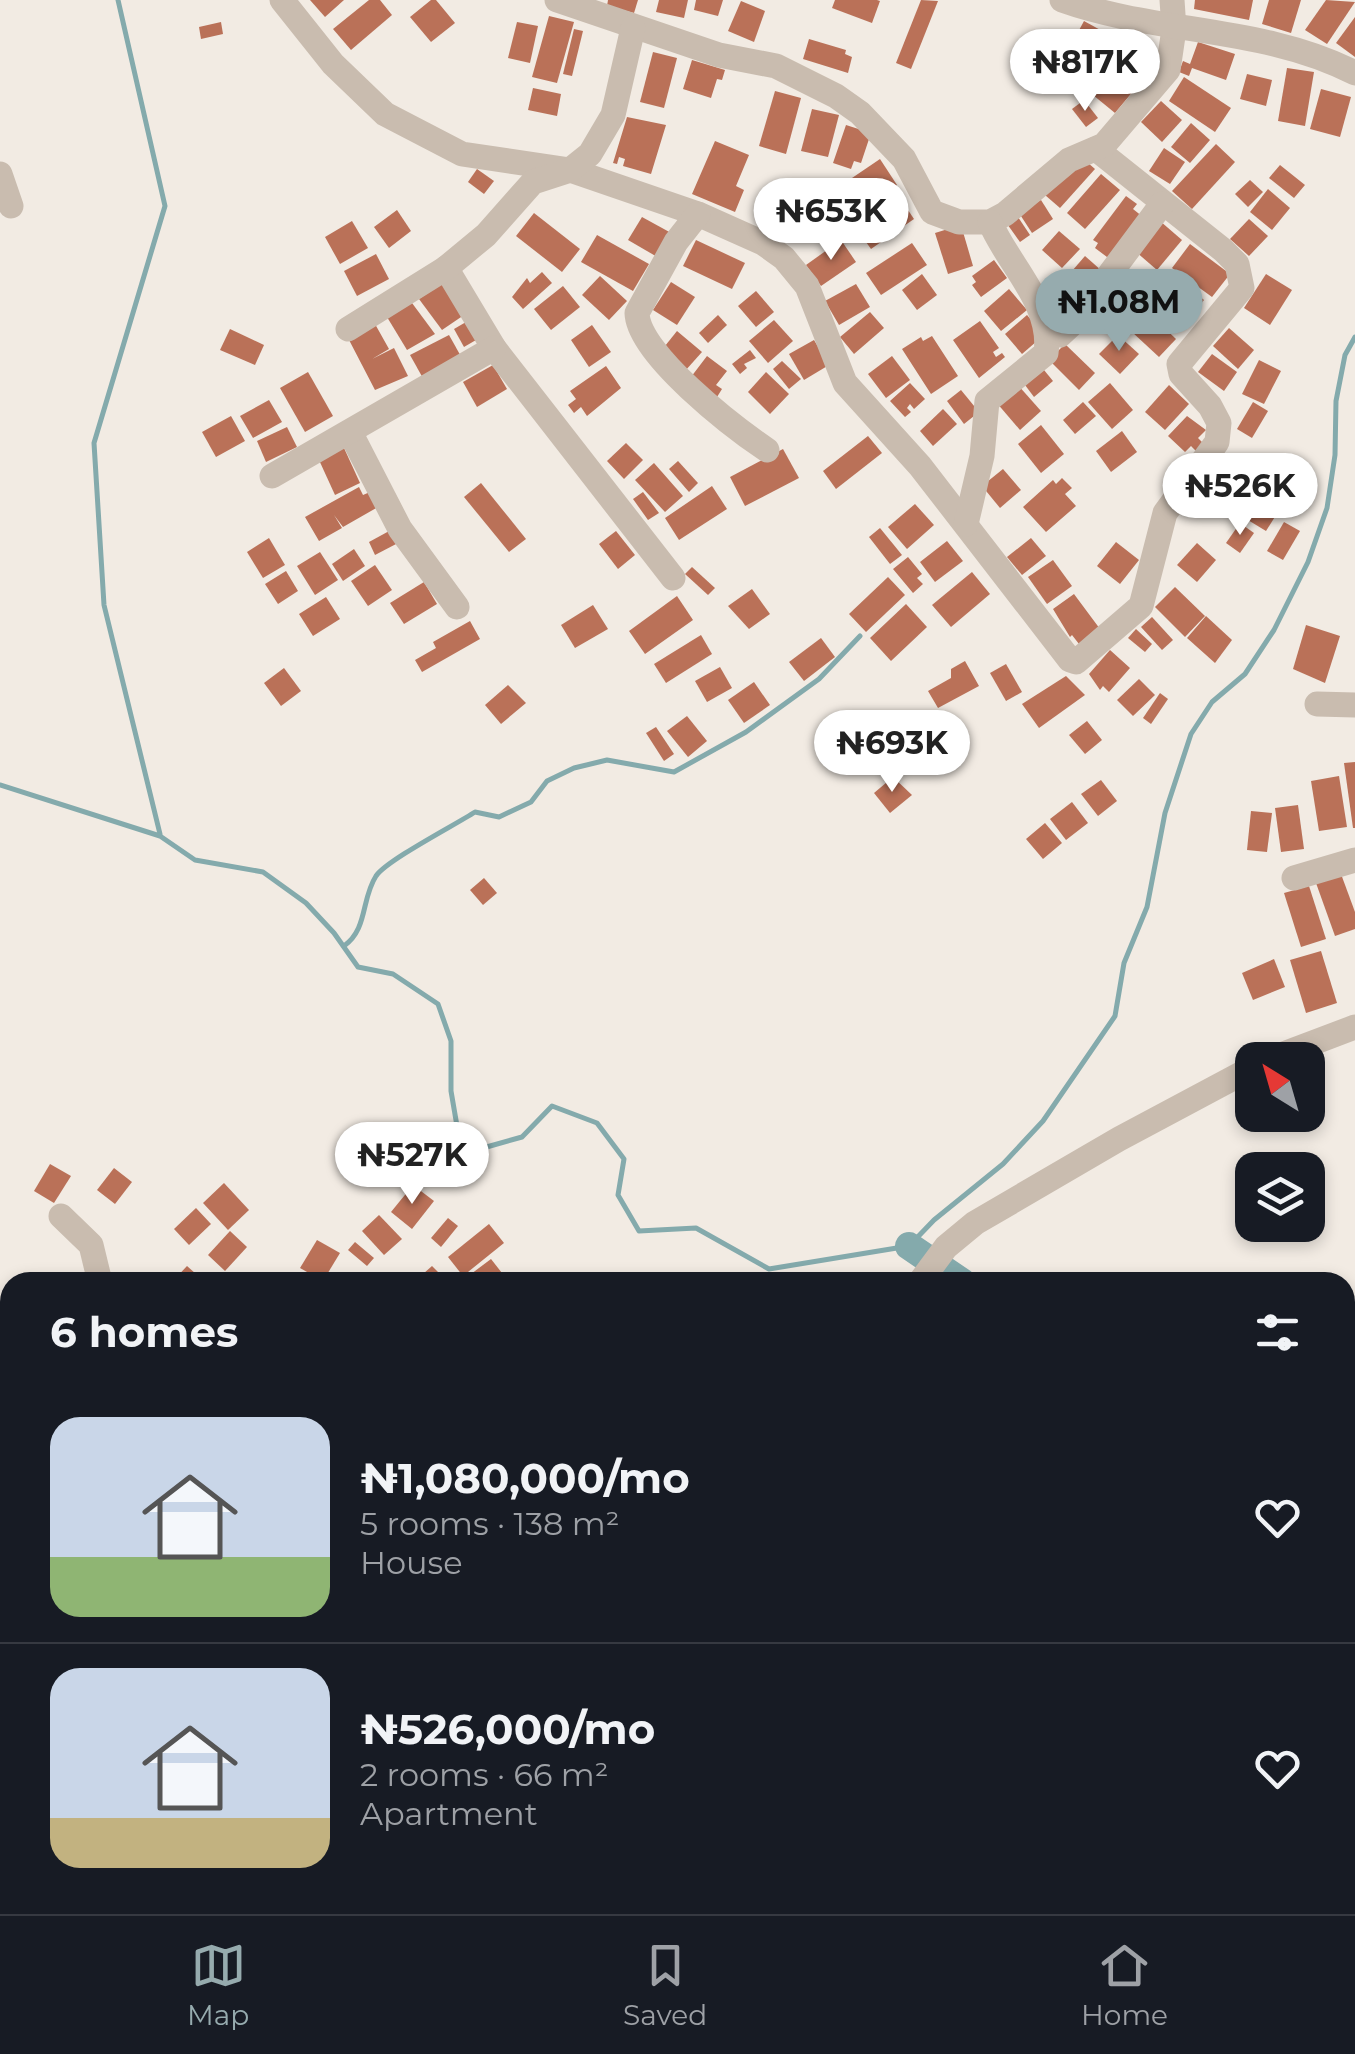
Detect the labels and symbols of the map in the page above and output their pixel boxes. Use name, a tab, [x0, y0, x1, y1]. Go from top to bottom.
pin: ₦817K	[1015, 29, 1155, 114]
pin: ₦653K	[761, 178, 901, 263]
pin: ₦1.08M	[1038, 269, 1200, 354]
pin: ₦526K	[1170, 453, 1310, 538]
pin: ₦693K	[822, 710, 962, 795]
north arrow	[1235, 1042, 1325, 1132]
pin: ₦527K	[342, 1122, 482, 1207]

